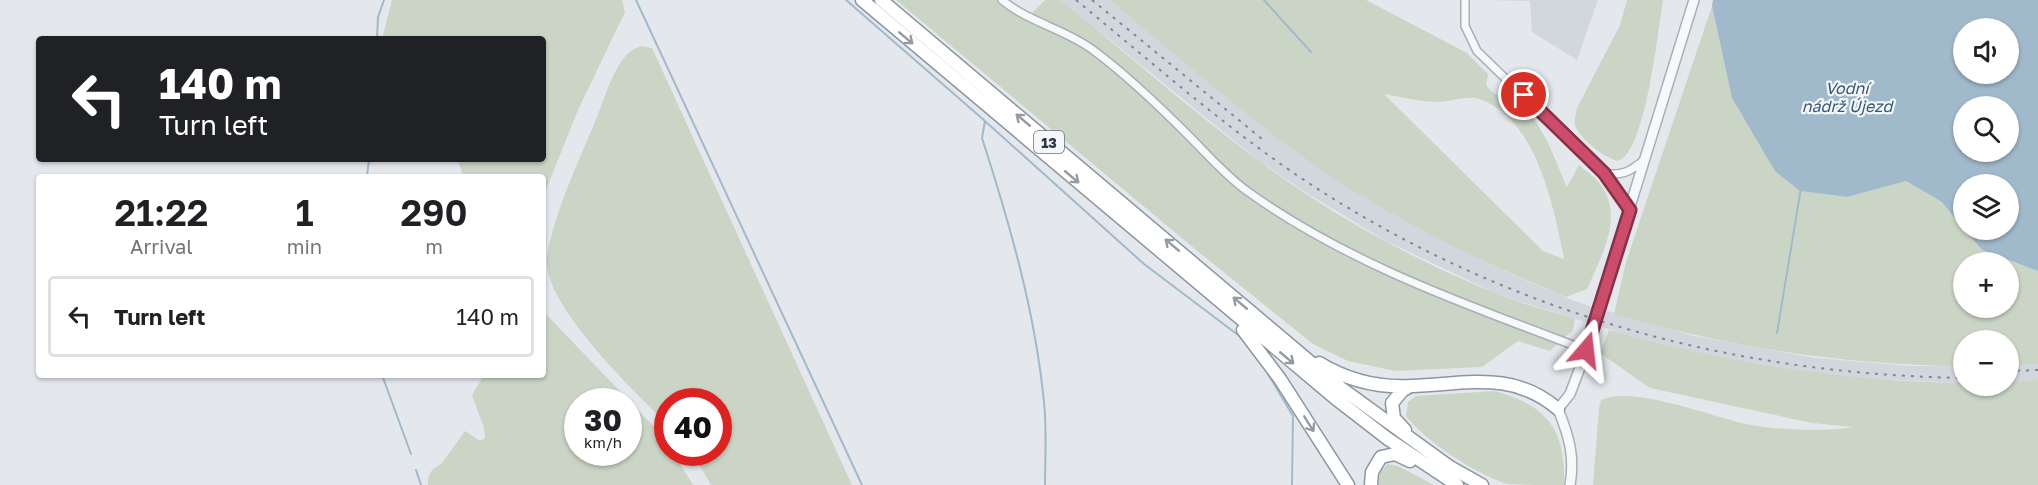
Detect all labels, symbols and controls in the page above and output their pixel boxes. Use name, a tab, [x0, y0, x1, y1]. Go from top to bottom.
map controls	[1953, 18, 2019, 396]
button: sound	[1953, 18, 2019, 84]
one-way arrow	[898, 31, 914, 44]
text: 140 m	[159, 58, 281, 108]
icon: left	[60, 60, 138, 138]
pin	[1498, 69, 1549, 120]
icon: arrive	[1507, 78, 1540, 111]
water label: Vodní nádrž Újezd	[1802, 78, 1894, 116]
button: search	[1953, 96, 2019, 162]
text: Turn left	[159, 109, 268, 141]
one-way arrow	[1016, 113, 1031, 127]
road number: 13	[1034, 131, 1064, 153]
one-way arrow	[1064, 170, 1079, 184]
button: layers	[1953, 174, 2019, 240]
text: 21:22	[114, 191, 208, 234]
text: 1	[295, 191, 314, 234]
text: 290	[401, 191, 468, 234]
text: Arrival	[130, 234, 193, 258]
text: min	[287, 234, 322, 258]
text: m	[425, 234, 443, 258]
one-way arrow	[1164, 239, 1180, 252]
button: +	[1953, 252, 2019, 318]
one-way arrow	[1232, 296, 1248, 309]
icon: left	[63, 300, 96, 333]
text: Turn left	[114, 303, 205, 330]
text: 140 m	[456, 303, 519, 330]
position arrow	[1554, 318, 1618, 382]
button: −	[1953, 330, 2019, 396]
one-way arrow	[1279, 351, 1294, 365]
speed limit sign: 40	[654, 388, 732, 466]
text: 30	[584, 402, 622, 438]
one-way arrow	[1302, 415, 1315, 432]
text: km/h	[584, 433, 622, 451]

